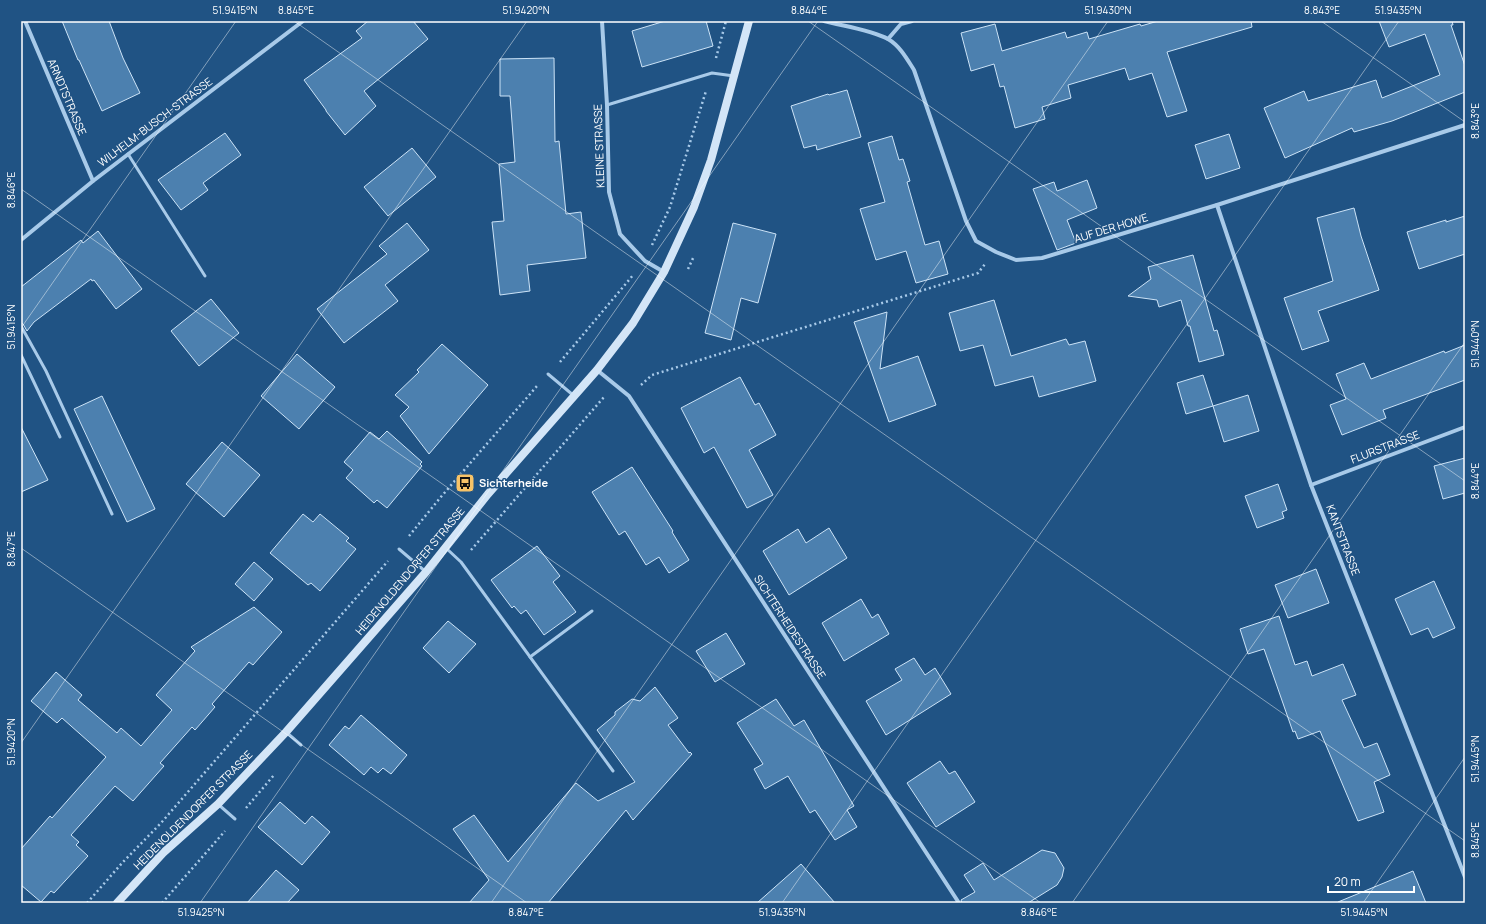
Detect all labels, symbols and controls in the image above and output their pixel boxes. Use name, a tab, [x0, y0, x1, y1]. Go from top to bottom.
text: 51.9415°N	[213, 3, 258, 17]
text: 8.845°E	[278, 3, 314, 17]
text: 51.9420°N	[502, 3, 550, 17]
text: 8.844°E	[791, 3, 827, 17]
text: 51.9430°N	[1085, 3, 1132, 17]
text: 8.843°E	[1304, 3, 1340, 17]
text: 51.9435°N	[1375, 3, 1421, 17]
street label: ARNDTSTRASSE	[44, 56, 90, 138]
street label: WILHELM-BUSCH-STRASSE	[94, 74, 215, 170]
text: 8.843°E	[1468, 103, 1482, 139]
street label: KLEINE STRASSE	[590, 104, 607, 188]
text: 8.846°E	[4, 171, 18, 208]
street label: AUF DER HOWE	[1072, 209, 1150, 246]
text: 51.9415°N	[4, 304, 18, 349]
text: 51.9440°N	[1468, 320, 1482, 368]
street label: FLURSTRASSE	[1348, 426, 1422, 467]
text: 8.844°E	[1468, 463, 1482, 499]
bus stop icon: Sichterheide	[454, 472, 476, 494]
place label: Sichterheide	[479, 475, 548, 490]
street label: KANTSTRASSE	[1323, 502, 1364, 577]
street label: HEIDENOLDENDORFER STRASSE	[352, 504, 468, 638]
text: 8.847°E	[4, 531, 18, 567]
street label: SICHTERHEIDESTRASSE	[751, 572, 830, 682]
text: 51.9420°N	[4, 718, 18, 766]
text: 51.9445°N	[1468, 735, 1482, 783]
street label: HEIDENOLDENDORFER STRASSE	[130, 747, 255, 872]
text: 8.845°E	[1468, 822, 1482, 858]
scale bar	[1328, 868, 1414, 894]
text: 20 m	[1334, 873, 1361, 890]
text: 51.9425°N	[178, 905, 225, 919]
text: 8.847°E	[508, 905, 544, 919]
text: 51.9435°N	[759, 905, 805, 919]
text: 8.846°E	[1021, 905, 1058, 919]
text: 51.9445°N	[1340, 905, 1388, 919]

